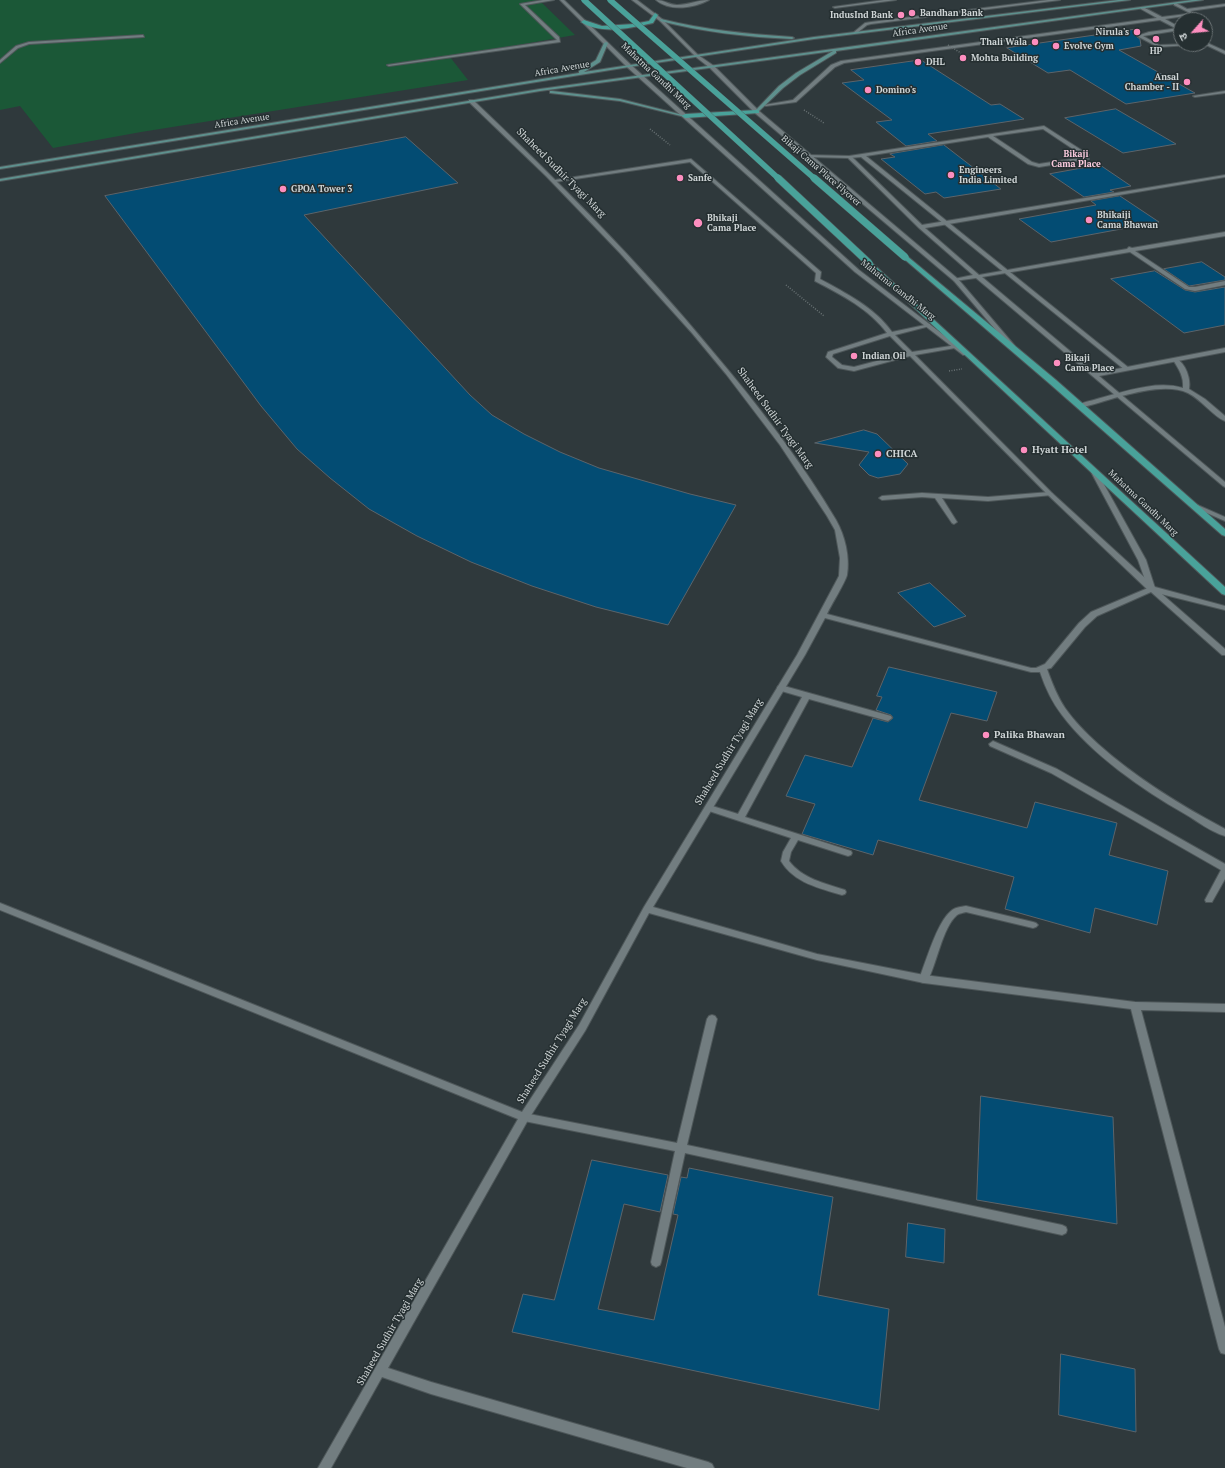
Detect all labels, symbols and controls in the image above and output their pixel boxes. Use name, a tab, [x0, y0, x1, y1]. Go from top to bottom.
marker: Bandhan Bank	[907, 8, 917, 18]
place label: Bandhan Bank	[920, 8, 983, 18]
place label: IndusInd Bank	[830, 10, 893, 20]
marker: IndusInd Bank	[896, 10, 906, 20]
north arrow	[1173, 12, 1213, 52]
street label: Africa Avenue	[892, 21, 948, 39]
place label: Nirula's	[1096, 27, 1129, 37]
marker: Nirula's	[1132, 27, 1142, 37]
text: उ	[1176, 31, 1191, 43]
marker: HP	[1151, 34, 1161, 44]
place label: Thali Wala	[980, 37, 1027, 47]
marker: Thali Wala	[1030, 37, 1040, 47]
street label: Mahatma Gandhi Marg	[619, 41, 693, 111]
marker: Evolve Gym	[1051, 41, 1061, 51]
place label: Evolve Gym	[1064, 41, 1114, 51]
place label: HP	[1150, 46, 1162, 56]
marker: Mohta Building	[958, 53, 968, 63]
place label: Mohta Building	[971, 53, 1038, 63]
marker: DHL	[913, 57, 923, 67]
place label: DHL	[926, 57, 945, 67]
street label: Africa Avenue	[534, 59, 590, 79]
place label: Ansal Chamber - II	[1125, 72, 1179, 93]
marker: Ansal Chamber - II	[1182, 77, 1192, 87]
marker: Domino's	[863, 85, 873, 95]
place label: Domino's	[876, 85, 916, 95]
street label: Africa Avenue	[214, 111, 270, 131]
street label: Shaheed Sudhir Tyagi Marg	[514, 126, 608, 220]
street label: Bikaji Cama Place Flyover	[779, 133, 863, 209]
district label: Bikaji Cama Place	[1051, 149, 1101, 170]
place label: Engineers India Limited	[959, 165, 1017, 186]
marker: Engineers India Limited	[946, 170, 956, 180]
marker: Sanfe	[675, 173, 685, 183]
place label: Sanfe	[688, 173, 712, 183]
marker: GPOA Tower 3	[278, 184, 288, 194]
place label: GPOA Tower 3	[291, 184, 352, 194]
place label: Bhikaiji Cama Bhawan	[1097, 210, 1158, 231]
place label: Bhikaji Cama Place	[707, 213, 756, 234]
marker: Bhikaiji Cama Bhawan	[1084, 215, 1094, 225]
marker: Bhikaji Cama Place	[692, 217, 704, 229]
street label: Mahatma Gandhi Marg	[859, 257, 937, 323]
marker: Indian Oil	[849, 351, 859, 361]
place label: Indian Oil	[862, 351, 906, 361]
place label: Bikaji Cama Place	[1065, 353, 1114, 374]
marker: Bikaji Cama Place	[1052, 358, 1062, 368]
street label: Shaheed Sudhir Tyagi Marg	[734, 365, 816, 471]
place label: Hyatt Hotel	[1032, 444, 1087, 456]
marker: Hyatt Hotel	[1019, 445, 1029, 455]
place label: CHICA	[886, 448, 917, 460]
marker: CHICA	[873, 449, 883, 459]
street label: Mahatma Gandhi Marg	[1106, 468, 1180, 538]
street label: Shaheed Sudhir Tyagi Marg	[692, 697, 766, 807]
place label: Palika Bhawan	[994, 729, 1065, 741]
marker: Palika Bhawan	[981, 730, 991, 740]
street label: Shaheed Sudhir Tyagi Marg	[515, 996, 589, 1106]
street label: Shaheed Sudhir Tyagi Marg	[354, 1276, 426, 1388]

